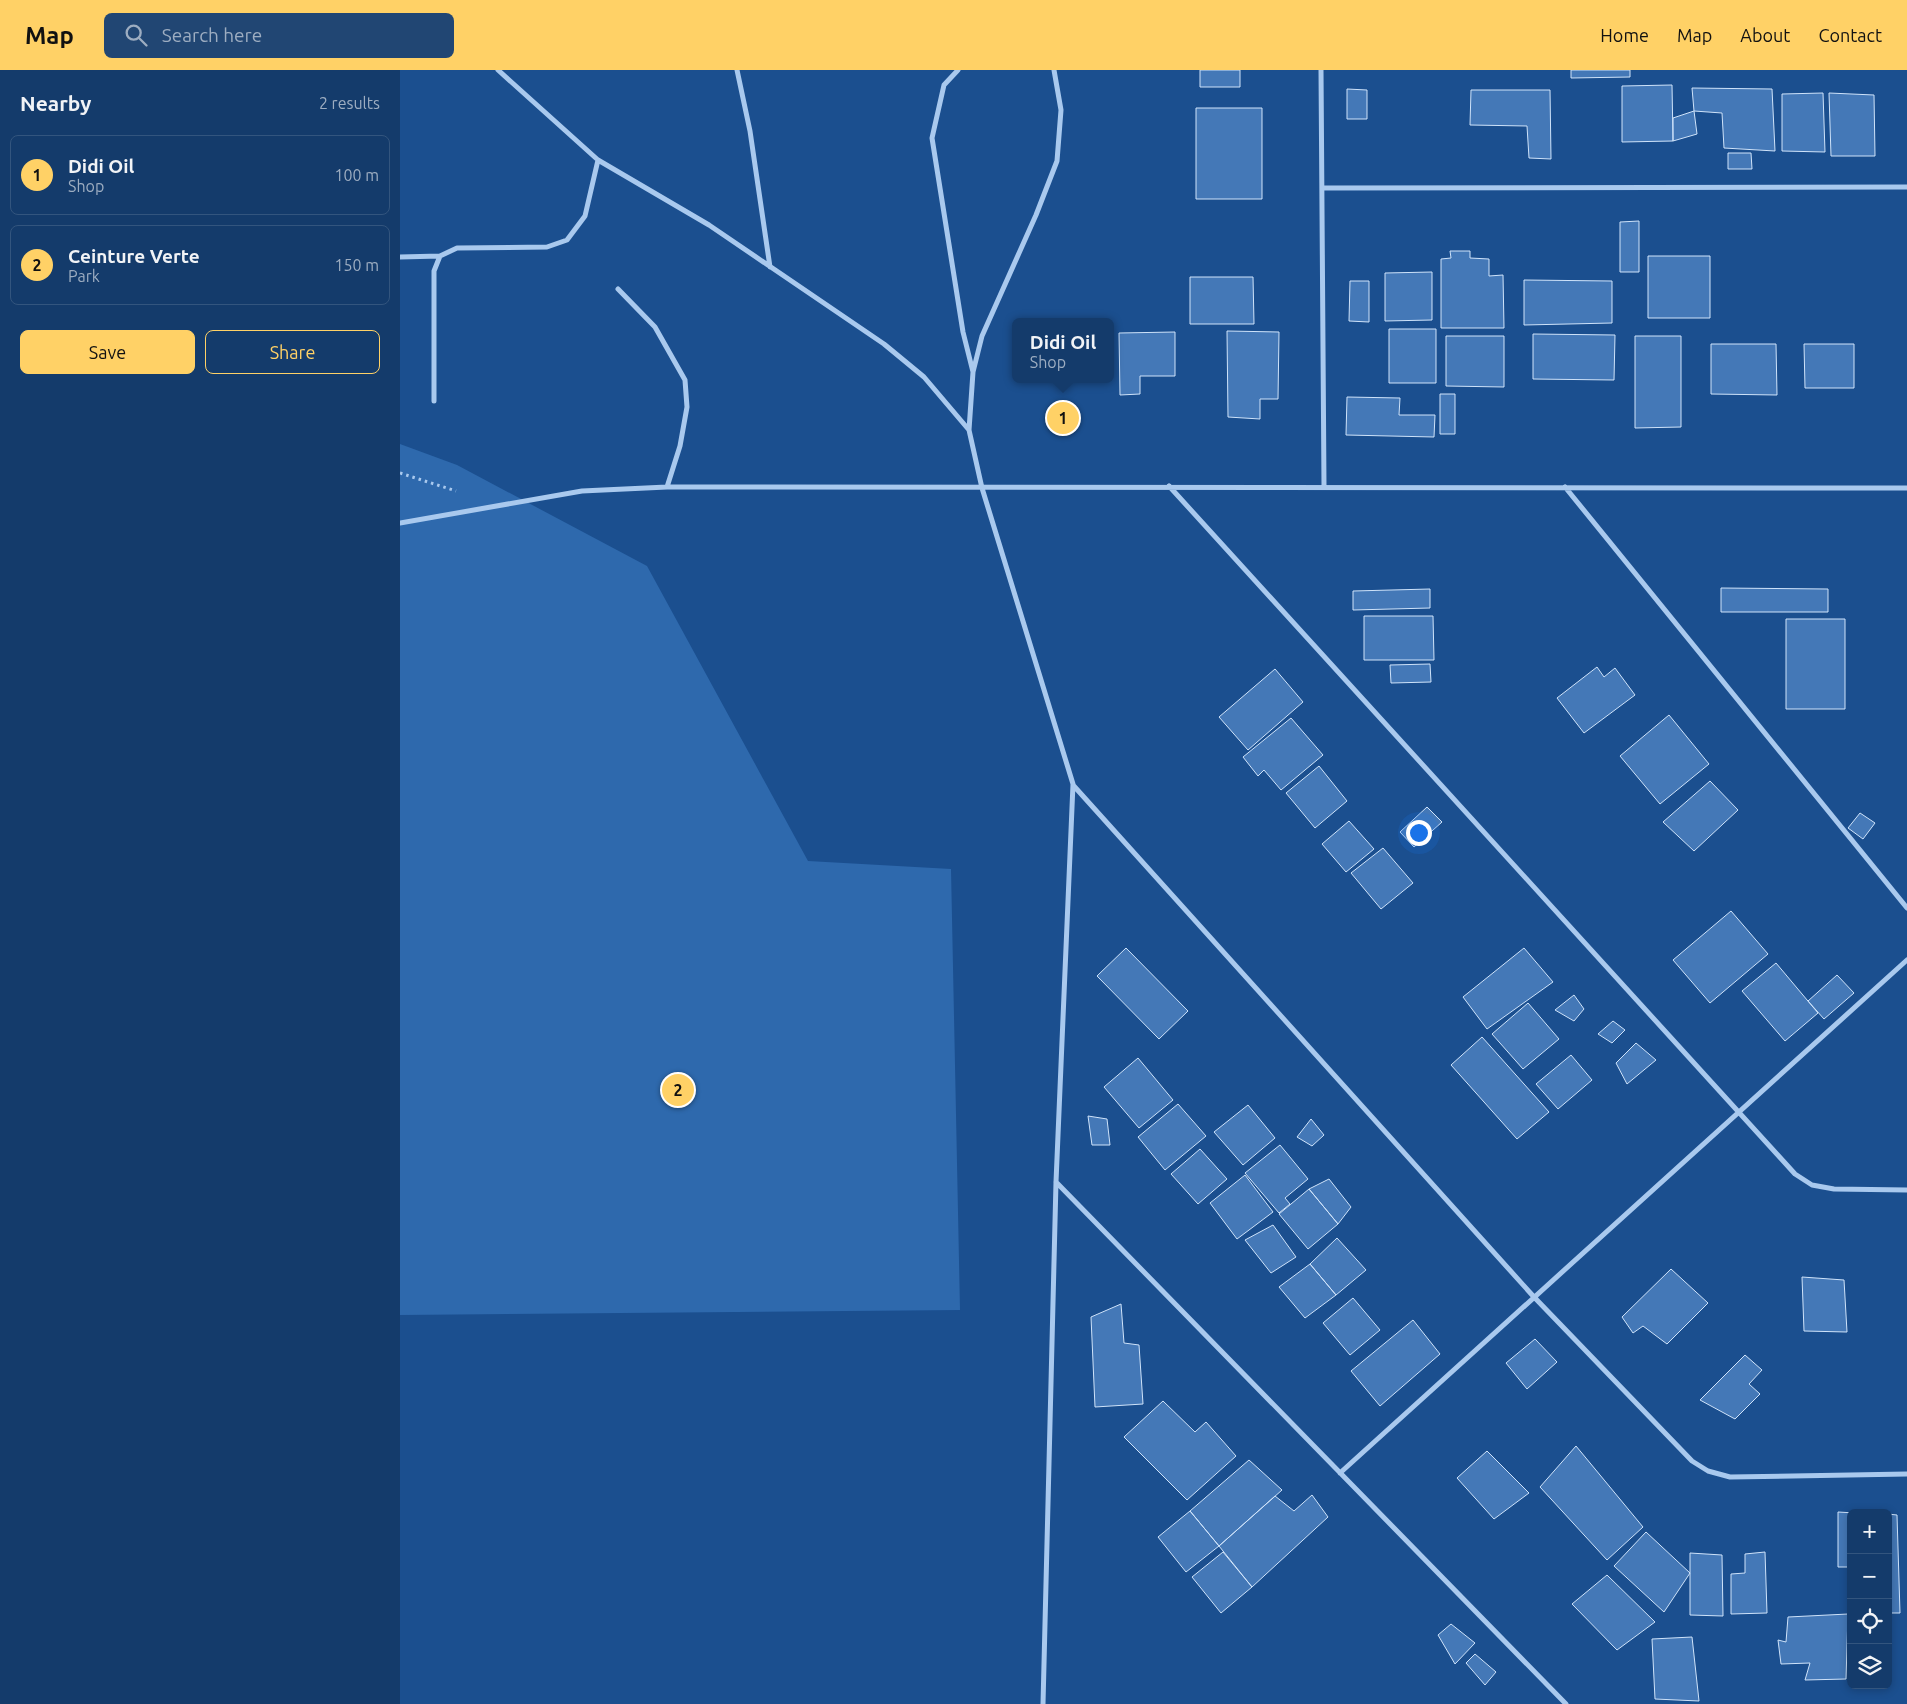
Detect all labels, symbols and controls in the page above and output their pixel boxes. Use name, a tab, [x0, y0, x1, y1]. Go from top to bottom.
search box	[104, 13, 454, 58]
icon: search	[122, 21, 150, 49]
text: Map	[25, 22, 74, 49]
text: Search here	[162, 24, 262, 46]
text: Home	[1600, 25, 1649, 45]
text: Map	[1677, 25, 1712, 45]
text: About	[1740, 25, 1790, 45]
text: Contact	[1818, 25, 1882, 45]
text: Nearby	[20, 91, 91, 115]
text: 2 results	[319, 94, 380, 112]
text: Didi Oil	[68, 155, 134, 177]
text: 1	[32, 166, 42, 184]
text: 100 m	[334, 166, 379, 184]
text: Shop	[68, 177, 104, 195]
text: Ceinture Verte	[68, 245, 200, 267]
text: 2	[32, 256, 42, 274]
text: 150 m	[334, 256, 379, 274]
text: Park	[68, 267, 100, 285]
popup	[1012, 318, 1114, 383]
button: Save	[20, 330, 195, 374]
button: Share	[205, 330, 380, 374]
text: Didi Oil	[1030, 331, 1096, 353]
text: Shop	[1030, 353, 1066, 371]
pin: 1	[1047, 399, 1079, 437]
your location	[1406, 820, 1432, 846]
pin: 2	[662, 1071, 694, 1109]
map controls	[1847, 1509, 1892, 1689]
button: +	[1847, 1509, 1892, 1554]
button: −	[1847, 1554, 1892, 1599]
button: locate	[1847, 1599, 1892, 1644]
button: layers	[1847, 1644, 1892, 1689]

